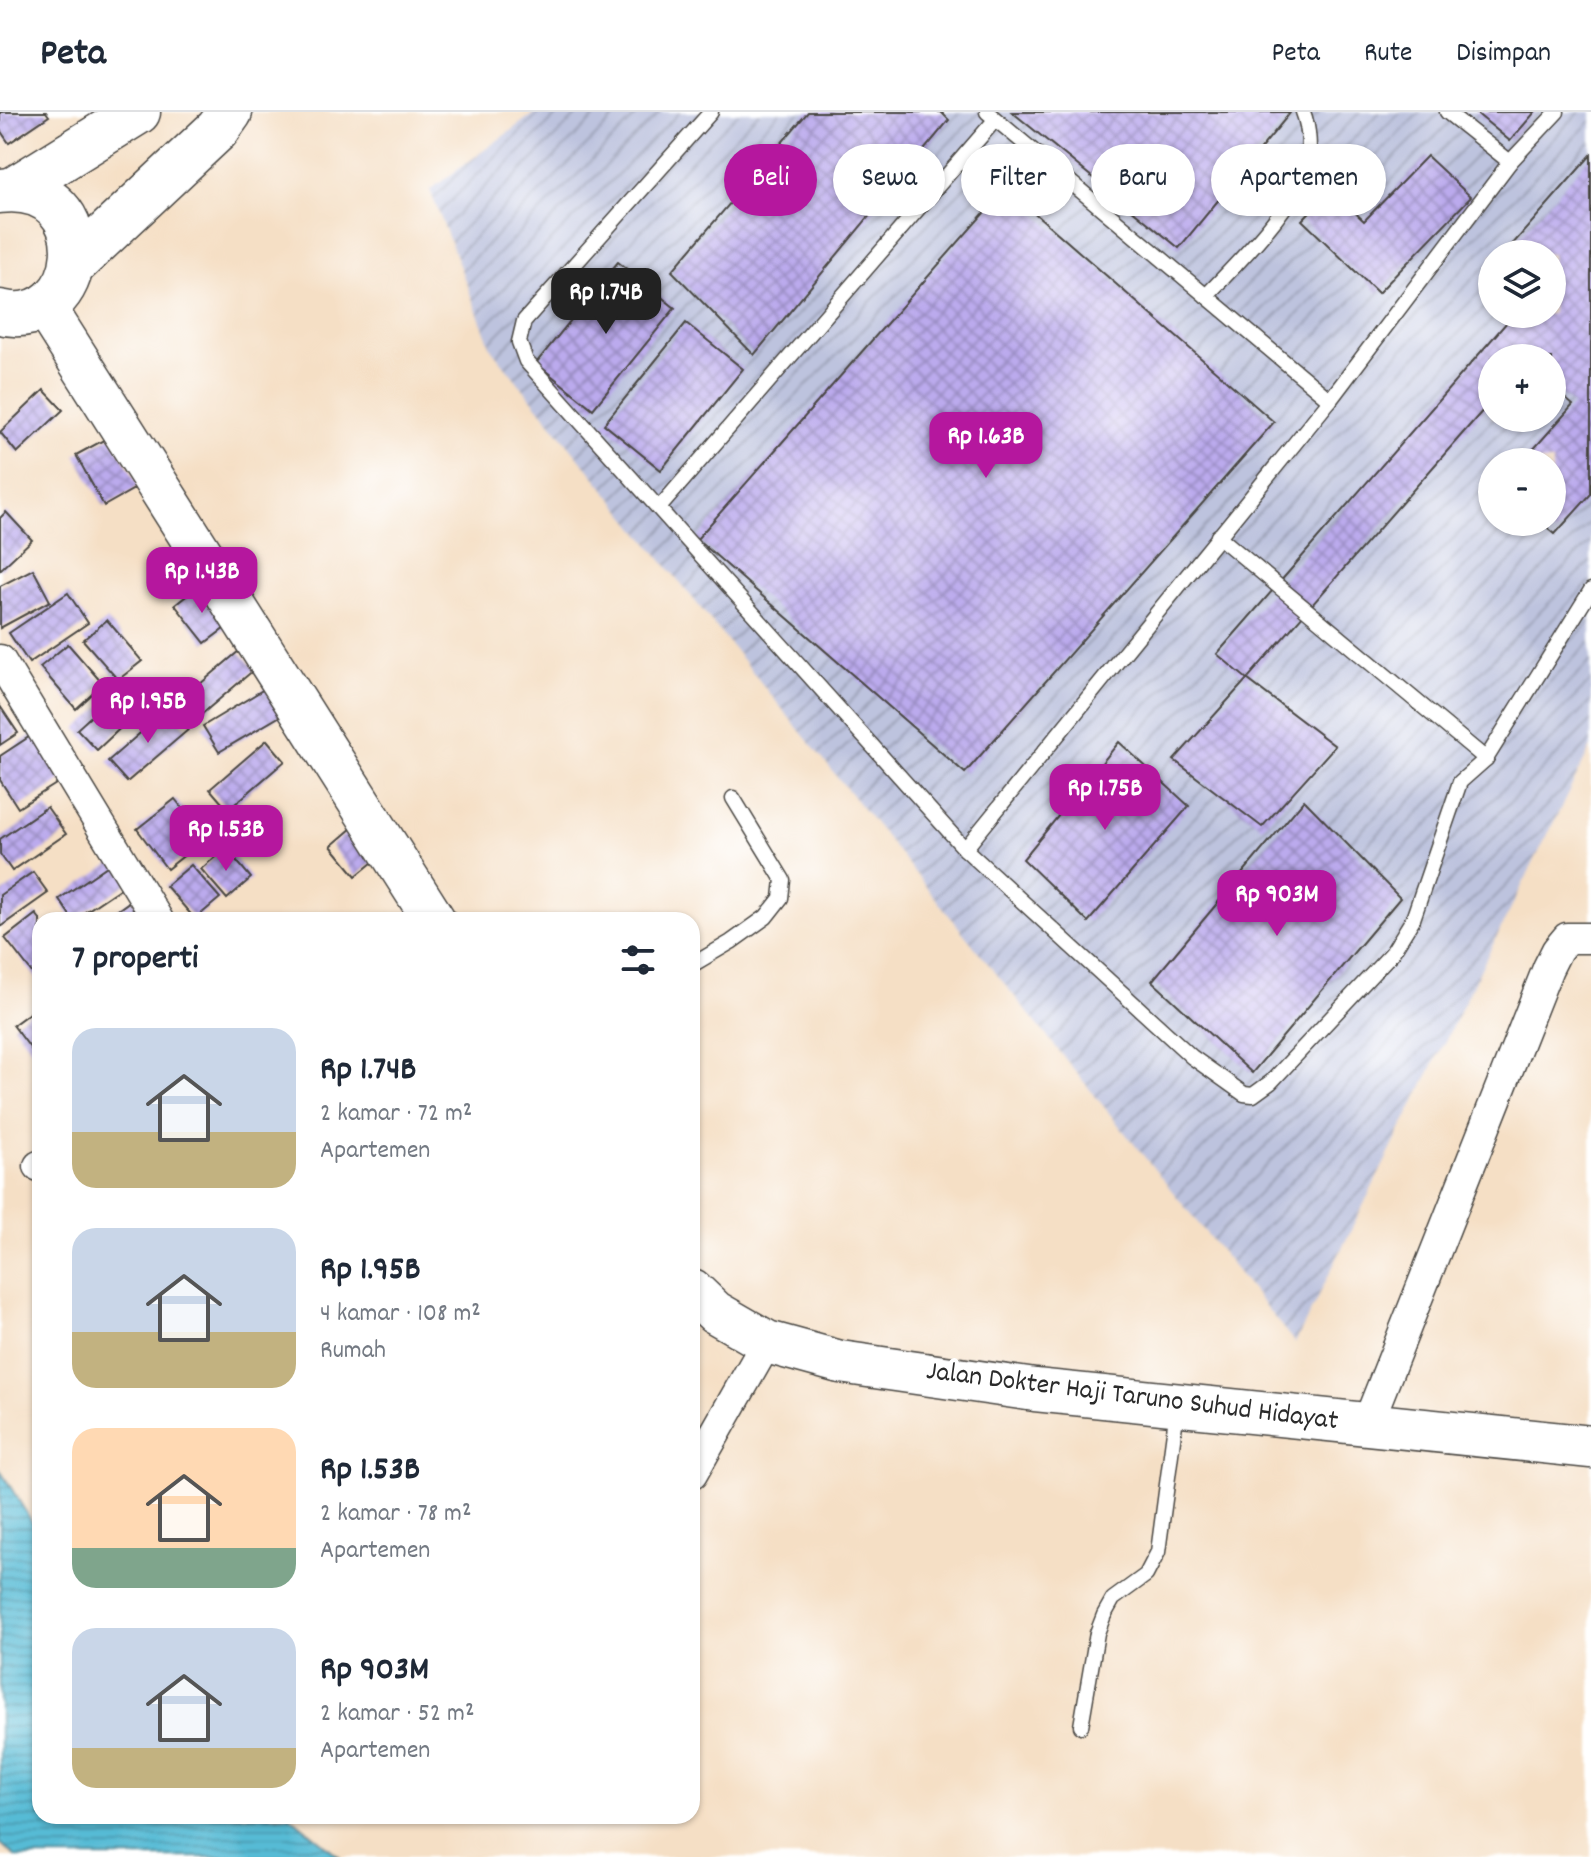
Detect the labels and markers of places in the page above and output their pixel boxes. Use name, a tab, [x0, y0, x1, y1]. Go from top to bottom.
pin: Rp 1.74B	[523, 268, 689, 336]
pin: Rp 1.63B	[903, 412, 1069, 480]
pin: Rp 1.43B	[119, 547, 285, 615]
pin: Rp 1.95B	[65, 677, 231, 745]
pin: Rp 1.75B	[1022, 764, 1188, 832]
pin: Rp 1.53B	[143, 805, 309, 873]
pin: Rp 903M	[1203, 870, 1351, 938]

